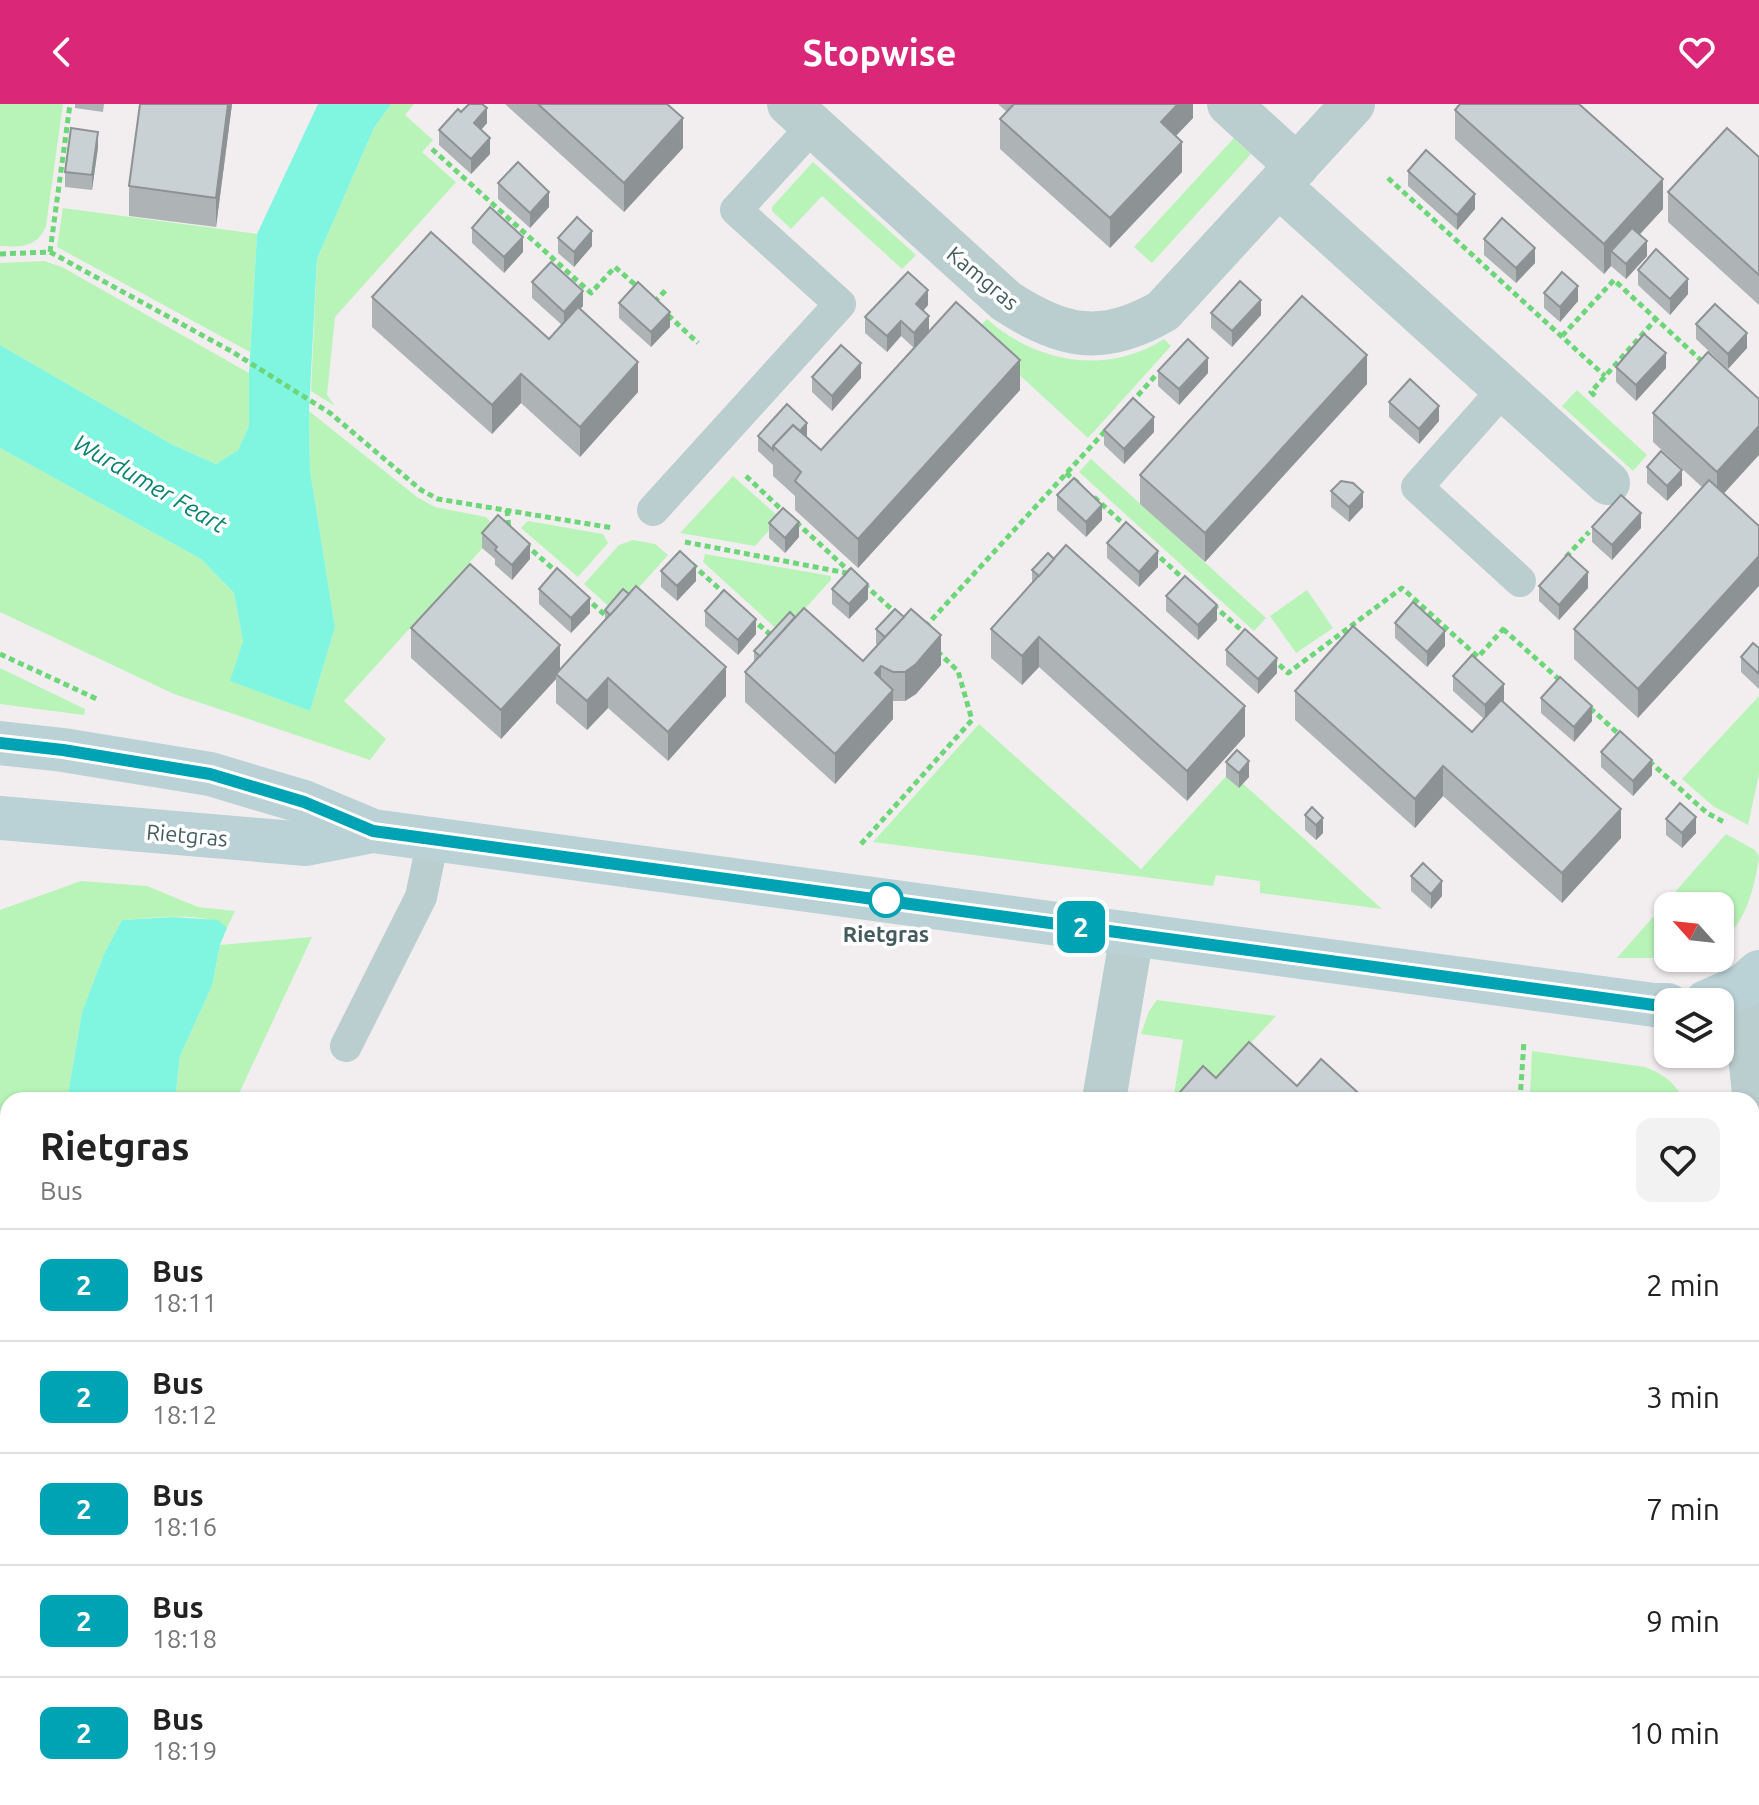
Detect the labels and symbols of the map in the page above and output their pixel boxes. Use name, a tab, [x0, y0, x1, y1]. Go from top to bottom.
street label: Kamgras	[943, 241, 1024, 315]
water label: Wurdumer Feart	[69, 429, 232, 539]
street label: Rietgras	[145, 818, 229, 851]
marker: Rietgras	[869, 883, 903, 917]
north arrow	[1654, 892, 1734, 972]
line badge: 2	[1055, 901, 1107, 953]
place label: Rietgras	[843, 921, 929, 946]

